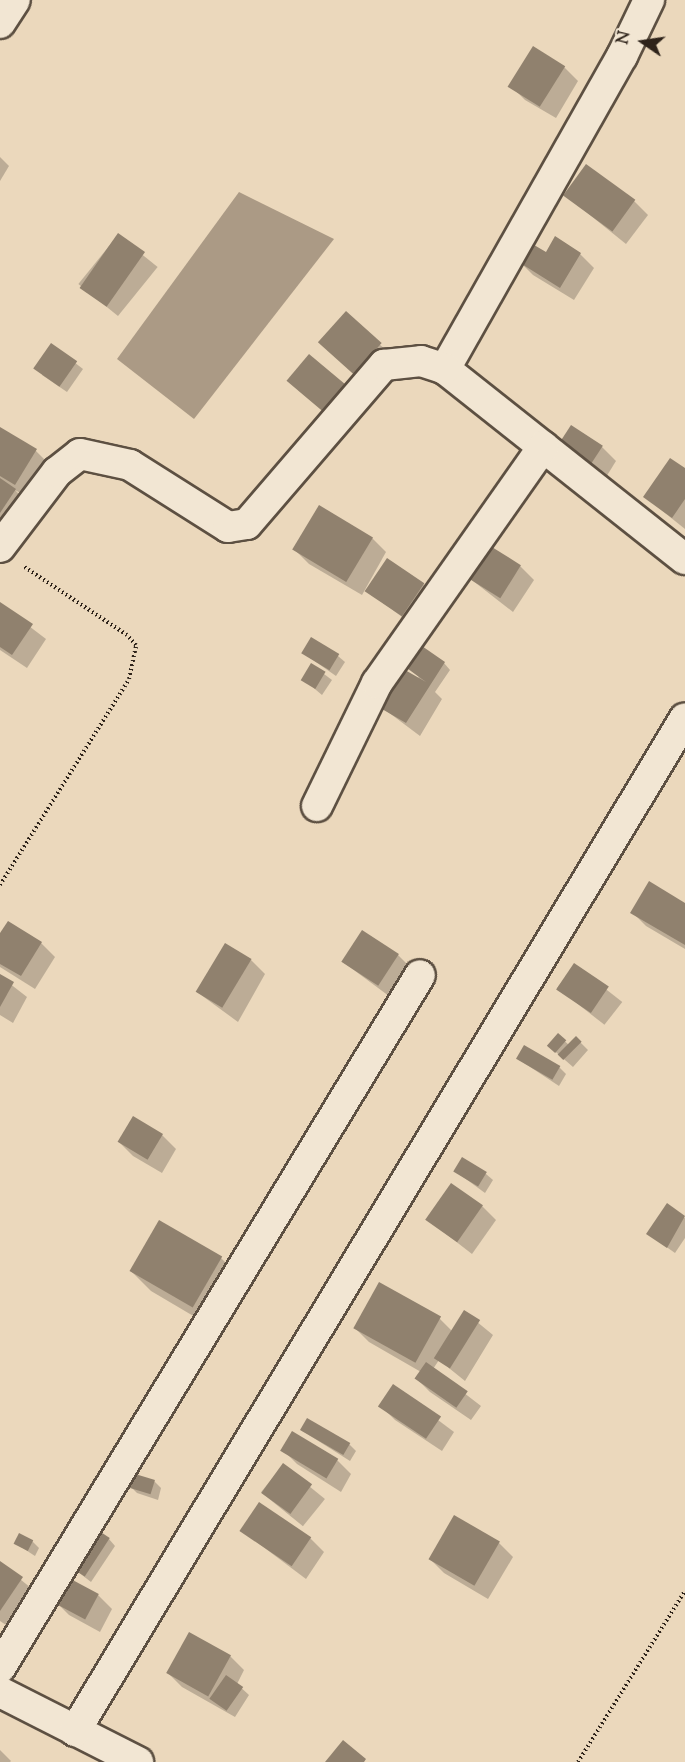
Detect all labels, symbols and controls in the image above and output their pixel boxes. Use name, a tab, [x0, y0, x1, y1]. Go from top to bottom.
north arrow	[613, 12, 673, 72]
text: N	[612, 29, 638, 47]

